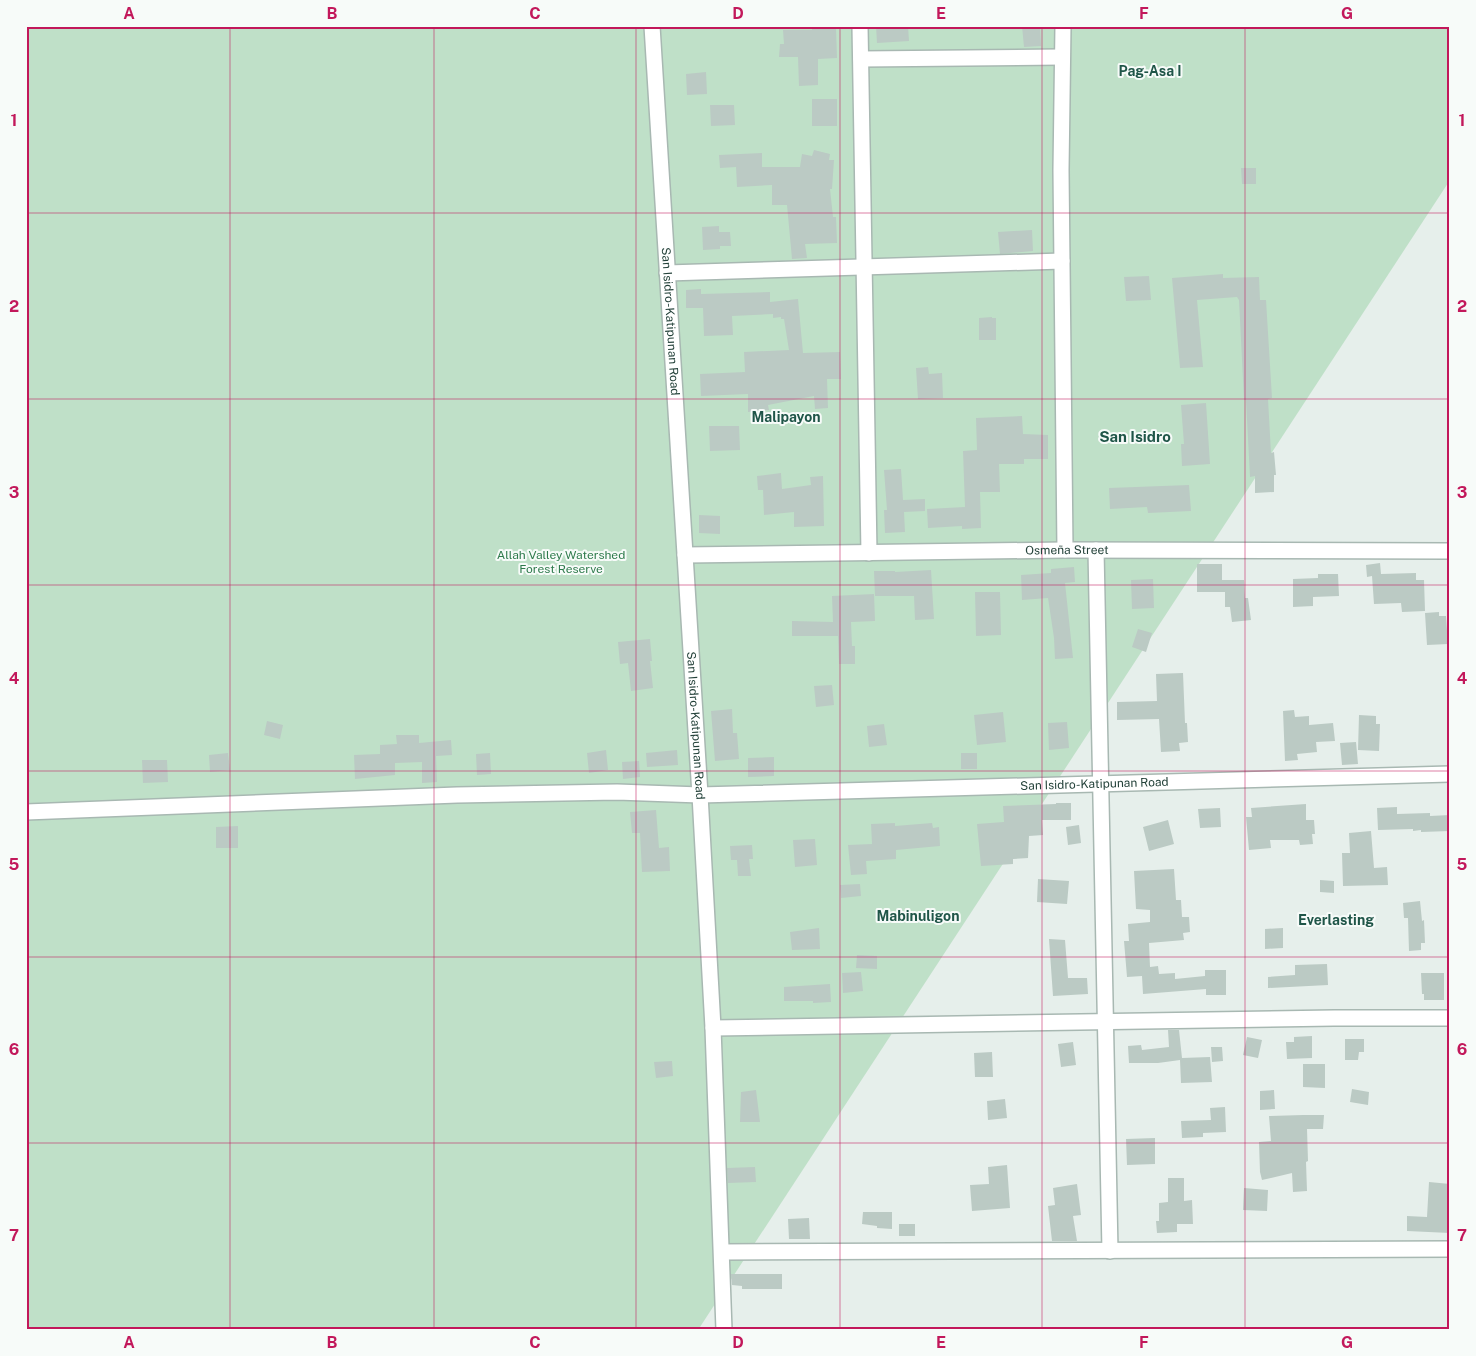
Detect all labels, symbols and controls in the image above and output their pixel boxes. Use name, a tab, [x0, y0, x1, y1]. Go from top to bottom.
text: A	[123, 4, 135, 23]
text: B	[327, 4, 338, 23]
text: C	[529, 4, 541, 23]
text: D	[732, 4, 744, 23]
text: E	[936, 4, 946, 23]
text: F	[1139, 4, 1149, 23]
text: G	[1341, 4, 1353, 23]
district label: Pag-Asa I	[1118, 63, 1182, 79]
text: 1	[11, 111, 17, 130]
text: 1	[1459, 111, 1465, 130]
street label: San Isidro-Katipunan Road	[659, 247, 682, 396]
text: 2	[9, 297, 19, 316]
text: 2	[1457, 297, 1467, 316]
district label: Malipayon	[751, 409, 821, 425]
district label: San Isidro	[1099, 428, 1171, 445]
text: 3	[9, 483, 19, 502]
text: 3	[1457, 483, 1467, 502]
street label: Osmeña Street	[1025, 543, 1109, 558]
park label: Allah Valley Watershed Forest Reserve	[497, 548, 625, 576]
street label: San Isidro-Katipunan Road	[684, 651, 707, 800]
text: 4	[9, 669, 20, 688]
text: 4	[1457, 669, 1468, 688]
street label: San Isidro-Katipunan Road	[1020, 775, 1169, 793]
text: 5	[9, 855, 20, 874]
text: 5	[1457, 855, 1468, 874]
district label: Mabinuligon	[877, 908, 959, 924]
district label: Everlasting	[1298, 912, 1374, 928]
text: 6	[9, 1040, 19, 1059]
text: 6	[1457, 1040, 1467, 1059]
text: 7	[9, 1226, 19, 1245]
text: 7	[1457, 1226, 1467, 1245]
text: A	[123, 1333, 135, 1352]
text: B	[327, 1333, 338, 1352]
text: C	[529, 1333, 541, 1352]
text: D	[732, 1333, 744, 1352]
text: E	[936, 1333, 946, 1352]
text: F	[1139, 1333, 1149, 1352]
text: G	[1341, 1333, 1353, 1352]

